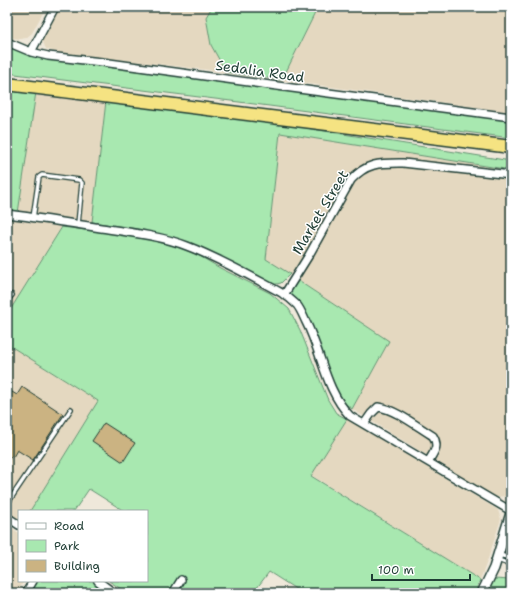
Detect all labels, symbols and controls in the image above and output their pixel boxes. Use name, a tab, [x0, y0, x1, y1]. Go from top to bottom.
street label: Sedalia Road	[214, 56, 306, 86]
street label: Market Street	[288, 166, 352, 258]
legend	[18, 510, 148, 582]
text: Road	[54, 518, 85, 534]
text: Park	[54, 538, 80, 554]
scale bar	[372, 556, 470, 582]
text: Building	[54, 558, 100, 574]
text: 100 m	[378, 562, 414, 578]

